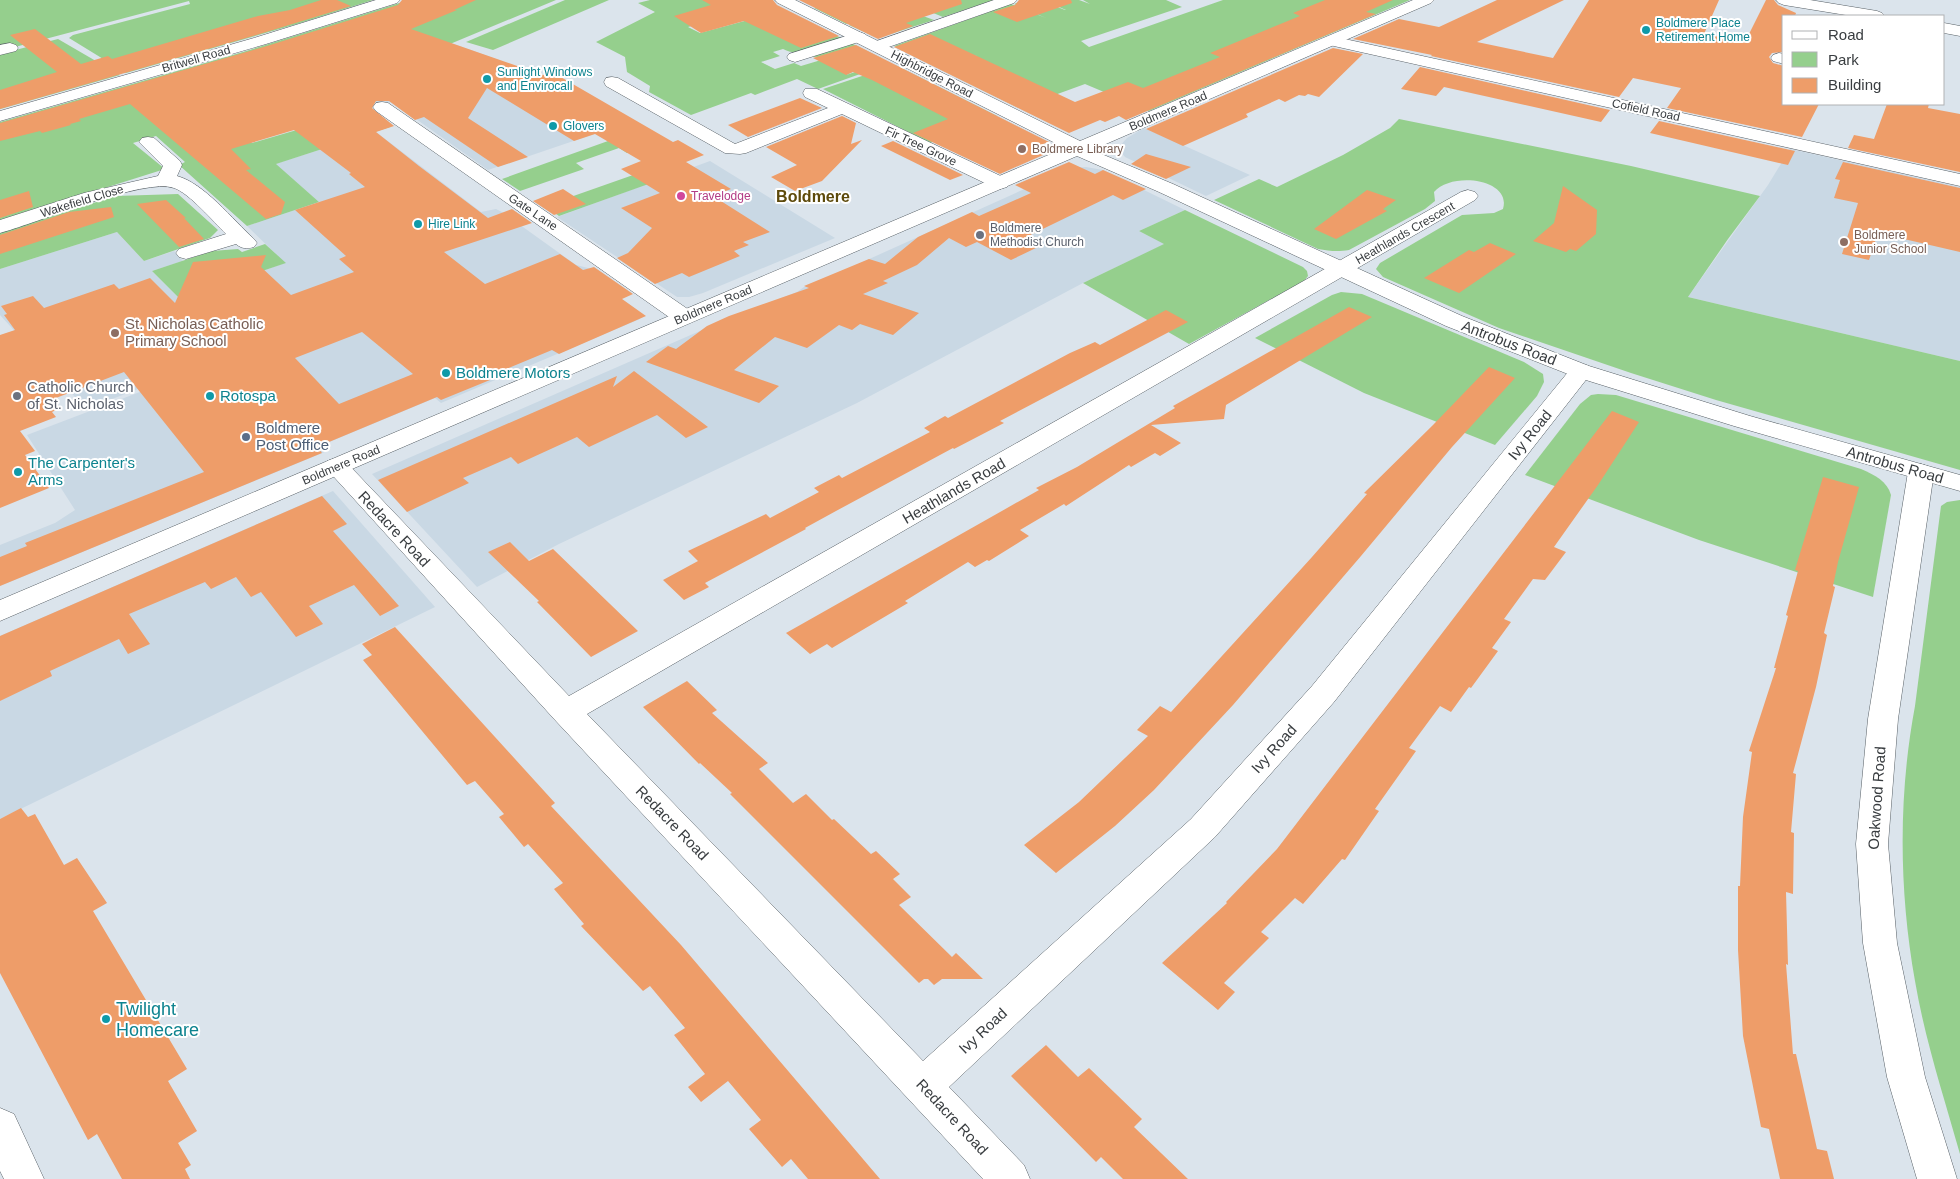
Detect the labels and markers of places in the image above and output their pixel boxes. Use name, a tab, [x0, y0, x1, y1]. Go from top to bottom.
place label: Boldmere Place Retirement Home	[1656, 16, 1750, 44]
marker: Boldmere Place Retirement Home	[1640, 24, 1652, 36]
place label: Sunlight Windows and Envirocall	[497, 65, 592, 93]
marker: Sunlight Windows and Envirocall	[481, 73, 493, 85]
place label: Glovers	[563, 119, 604, 133]
marker: Glovers	[547, 120, 559, 132]
place label: Boldmere Library	[1032, 142, 1123, 156]
marker: Boldmere Library	[1016, 143, 1028, 155]
place label: Travelodge	[691, 189, 751, 203]
marker: Travelodge	[675, 190, 687, 202]
place label: Hire Link	[428, 217, 476, 231]
marker: Hire Link	[412, 218, 424, 230]
place label: Boldmere Methodist Church	[990, 221, 1084, 249]
place label: Boldmere Junior School	[1854, 228, 1927, 256]
marker: Boldmere Methodist Church	[974, 229, 986, 241]
marker: Boldmere Junior School	[1838, 236, 1850, 248]
place label: St. Nicholas Catholic Primary School	[125, 315, 264, 349]
marker: St. Nicholas Catholic Primary School	[109, 327, 121, 339]
place label: Boldmere Motors	[456, 364, 570, 381]
marker: Boldmere Motors	[440, 367, 452, 379]
place label: Catholic Church of St. Nicholas	[27, 378, 134, 412]
place label: Rotospa	[220, 387, 277, 404]
marker: Catholic Church of St. Nicholas	[11, 390, 23, 402]
marker: Rotospa	[204, 390, 216, 402]
place label: Boldmere Post Office	[256, 419, 329, 453]
marker: Boldmere Post Office	[240, 431, 252, 443]
place label: The Carpenter's Arms	[28, 454, 135, 488]
marker: The Carpenter's Arms	[12, 466, 24, 478]
place label: Twilight Homecare	[116, 999, 199, 1040]
marker: Twilight Homecare	[100, 1013, 112, 1025]

